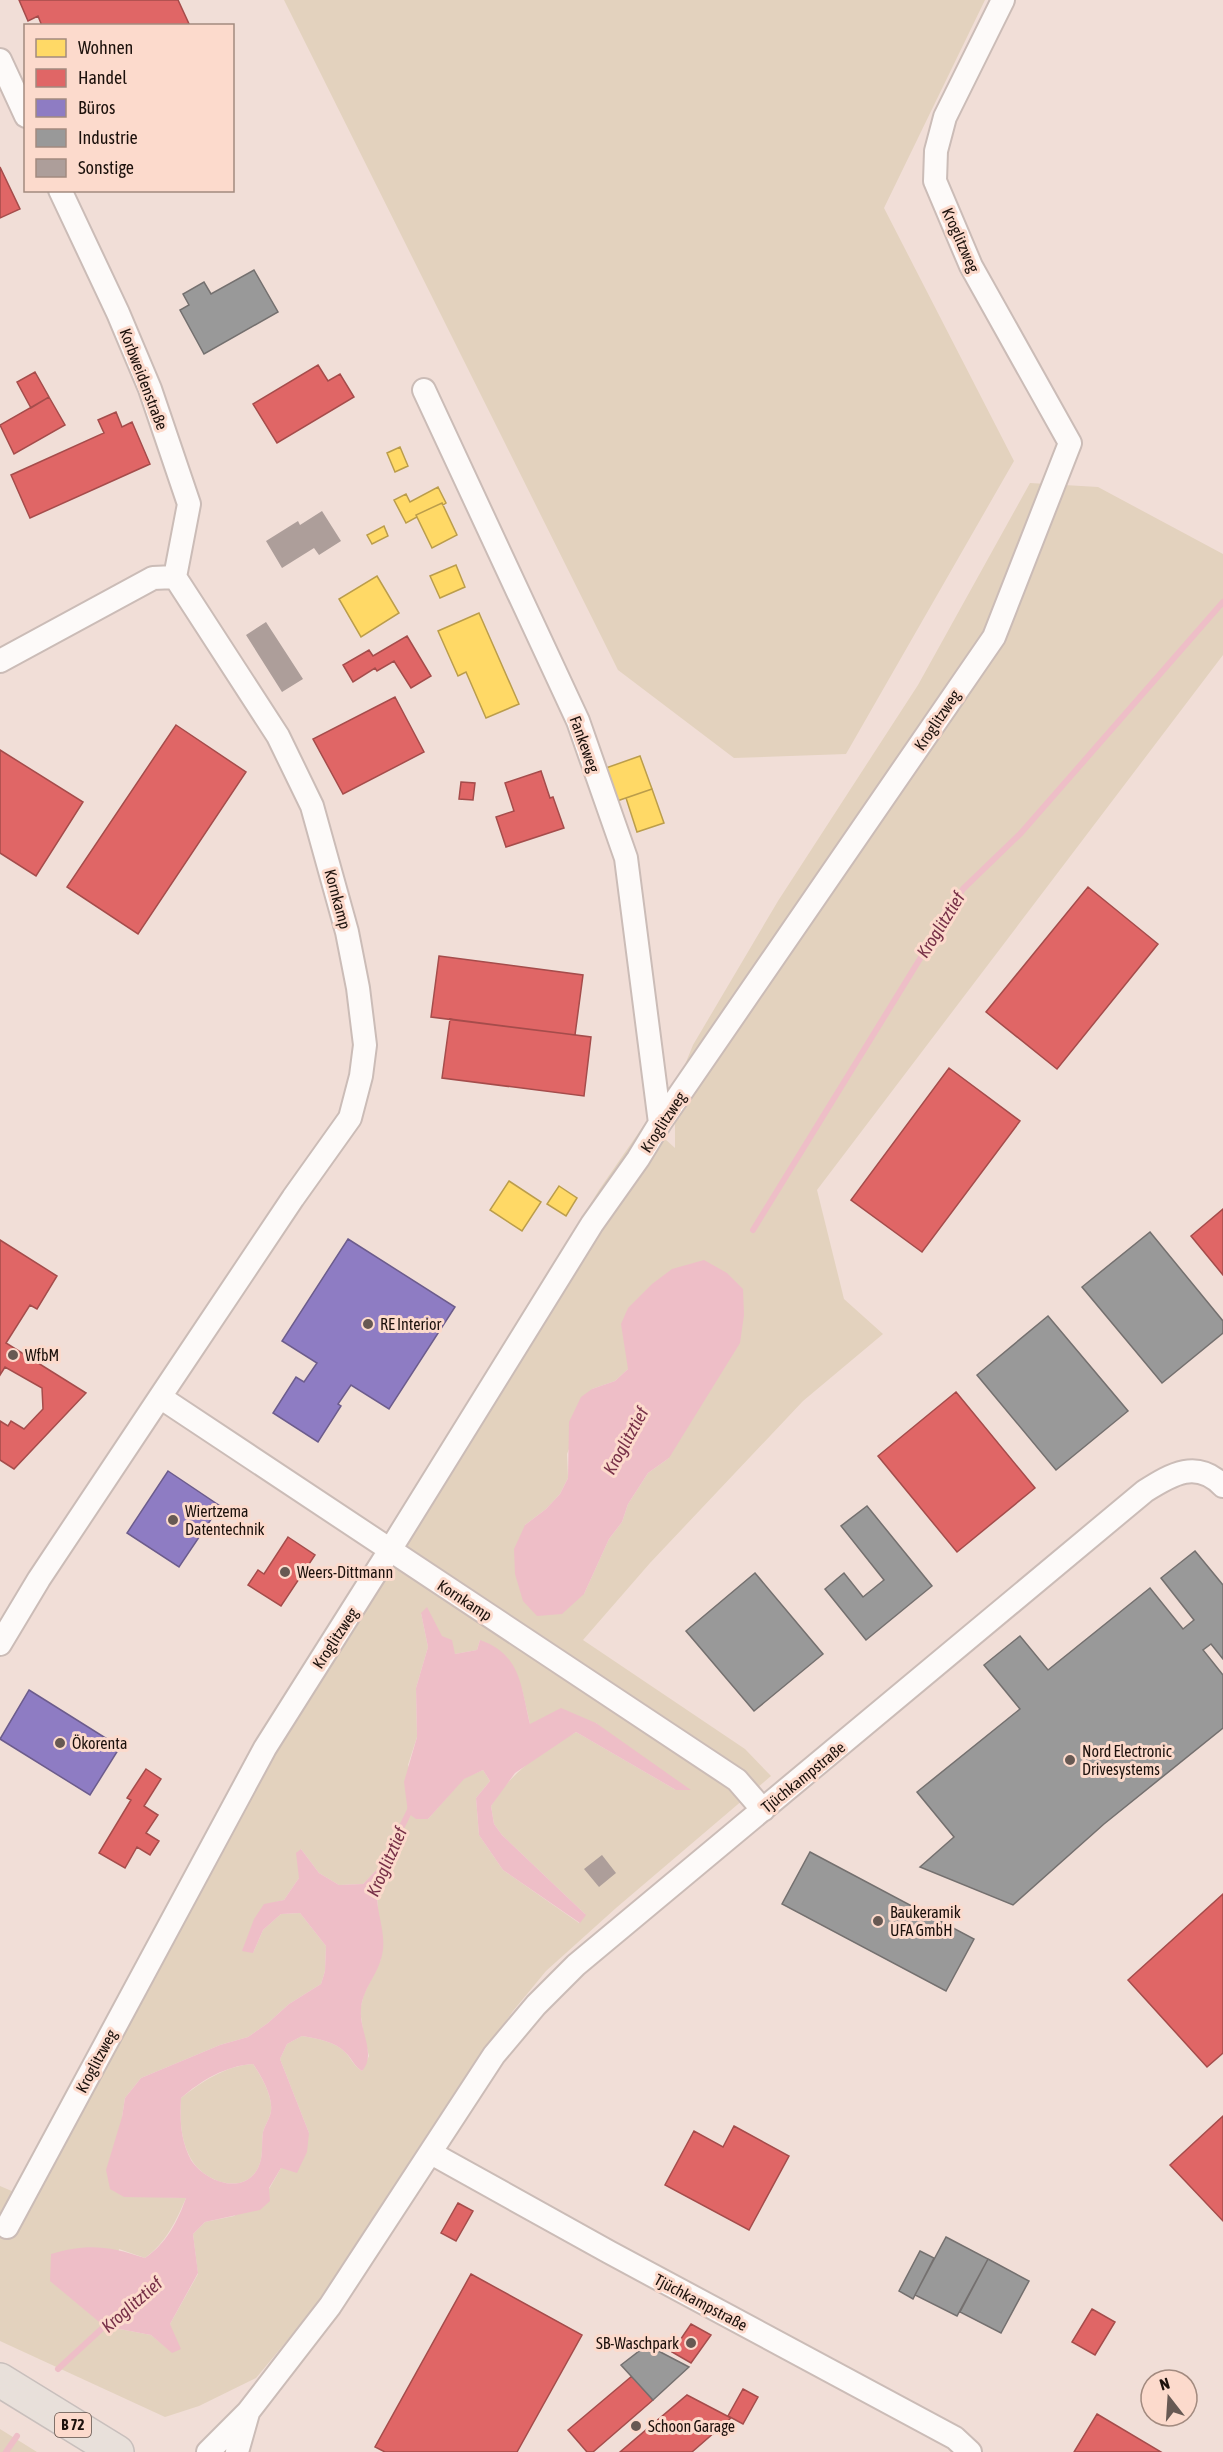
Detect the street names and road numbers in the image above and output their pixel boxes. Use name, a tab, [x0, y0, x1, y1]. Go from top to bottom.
street label: Kroglitzweg	[938, 205, 983, 276]
street label: Korbweidenstraße	[116, 326, 172, 432]
street label: Kroglitzweg	[910, 686, 965, 754]
street label: Fankeweg	[566, 713, 604, 775]
street label: Kornkamp	[320, 867, 355, 931]
street label: Kroglitzweg	[637, 1088, 690, 1156]
street label: Kornkamp	[434, 1576, 496, 1625]
street label: Kroglitzweg	[309, 1604, 362, 1672]
street label: Tjüchkampstraße	[758, 1738, 849, 1817]
street label: Kroglitzweg	[72, 2026, 121, 2096]
street label: Tjüchkampstraße	[651, 2270, 750, 2335]
road number: B 72	[55, 2413, 91, 2437]

